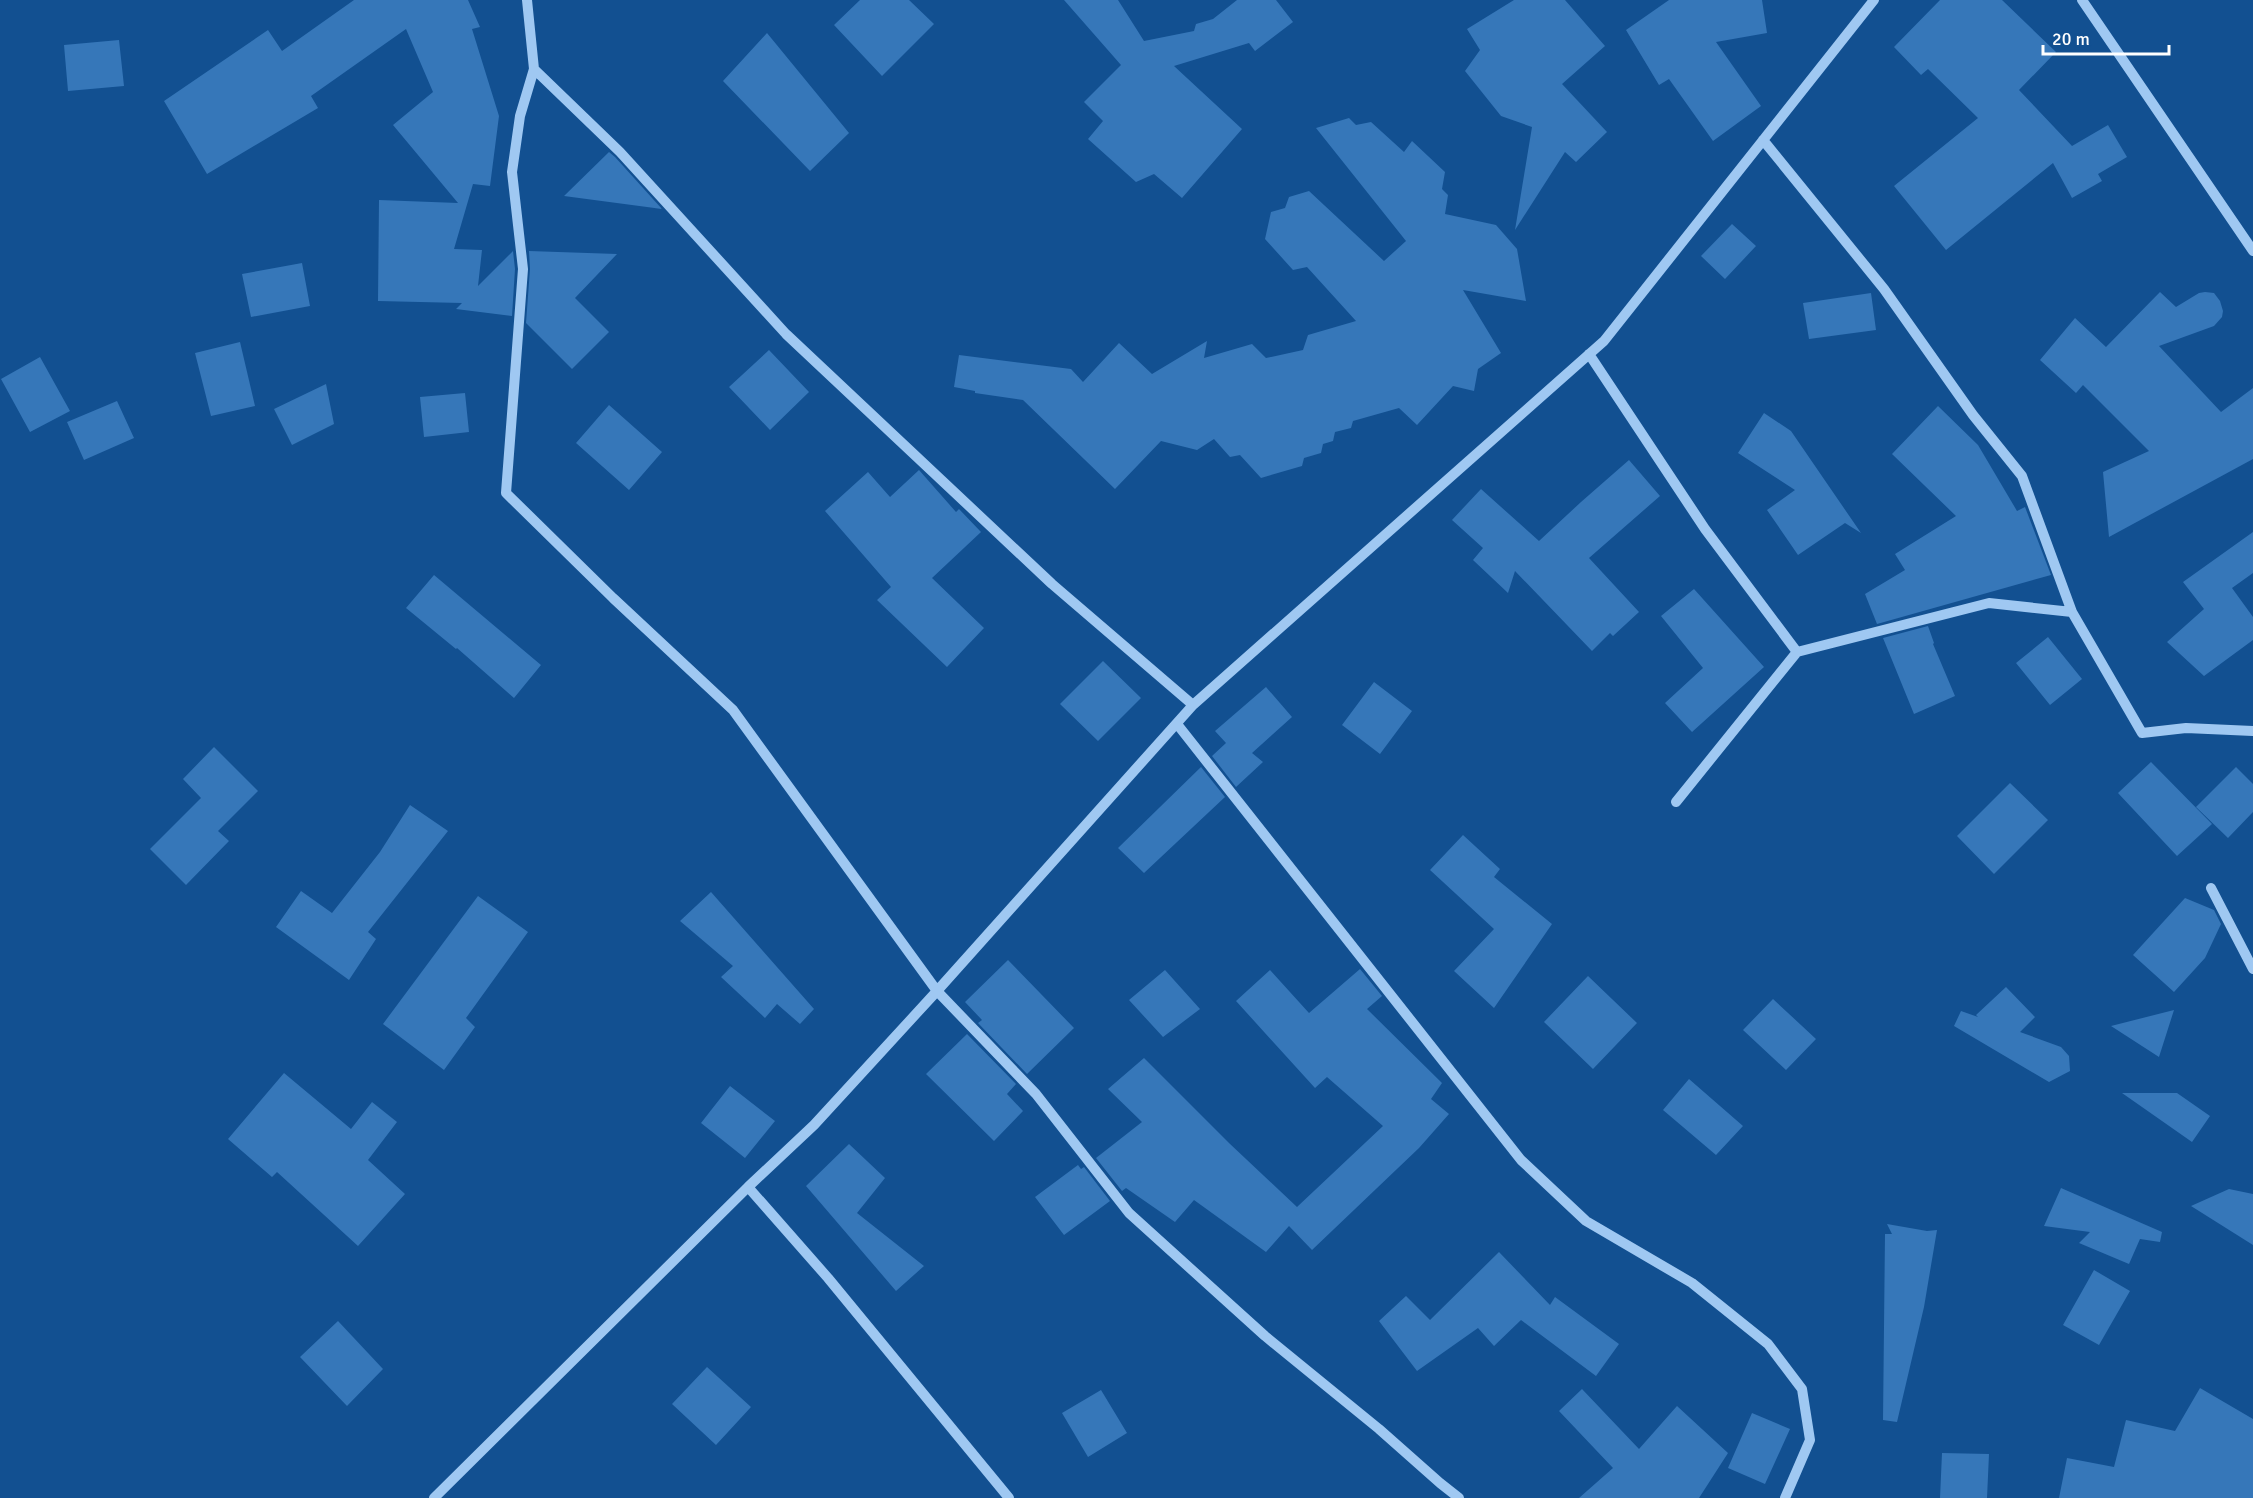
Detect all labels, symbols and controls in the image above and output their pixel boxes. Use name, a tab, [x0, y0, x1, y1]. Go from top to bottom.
scale bar	[2043, 18, 2169, 56]
text: 20 m	[2052, 28, 2090, 50]

